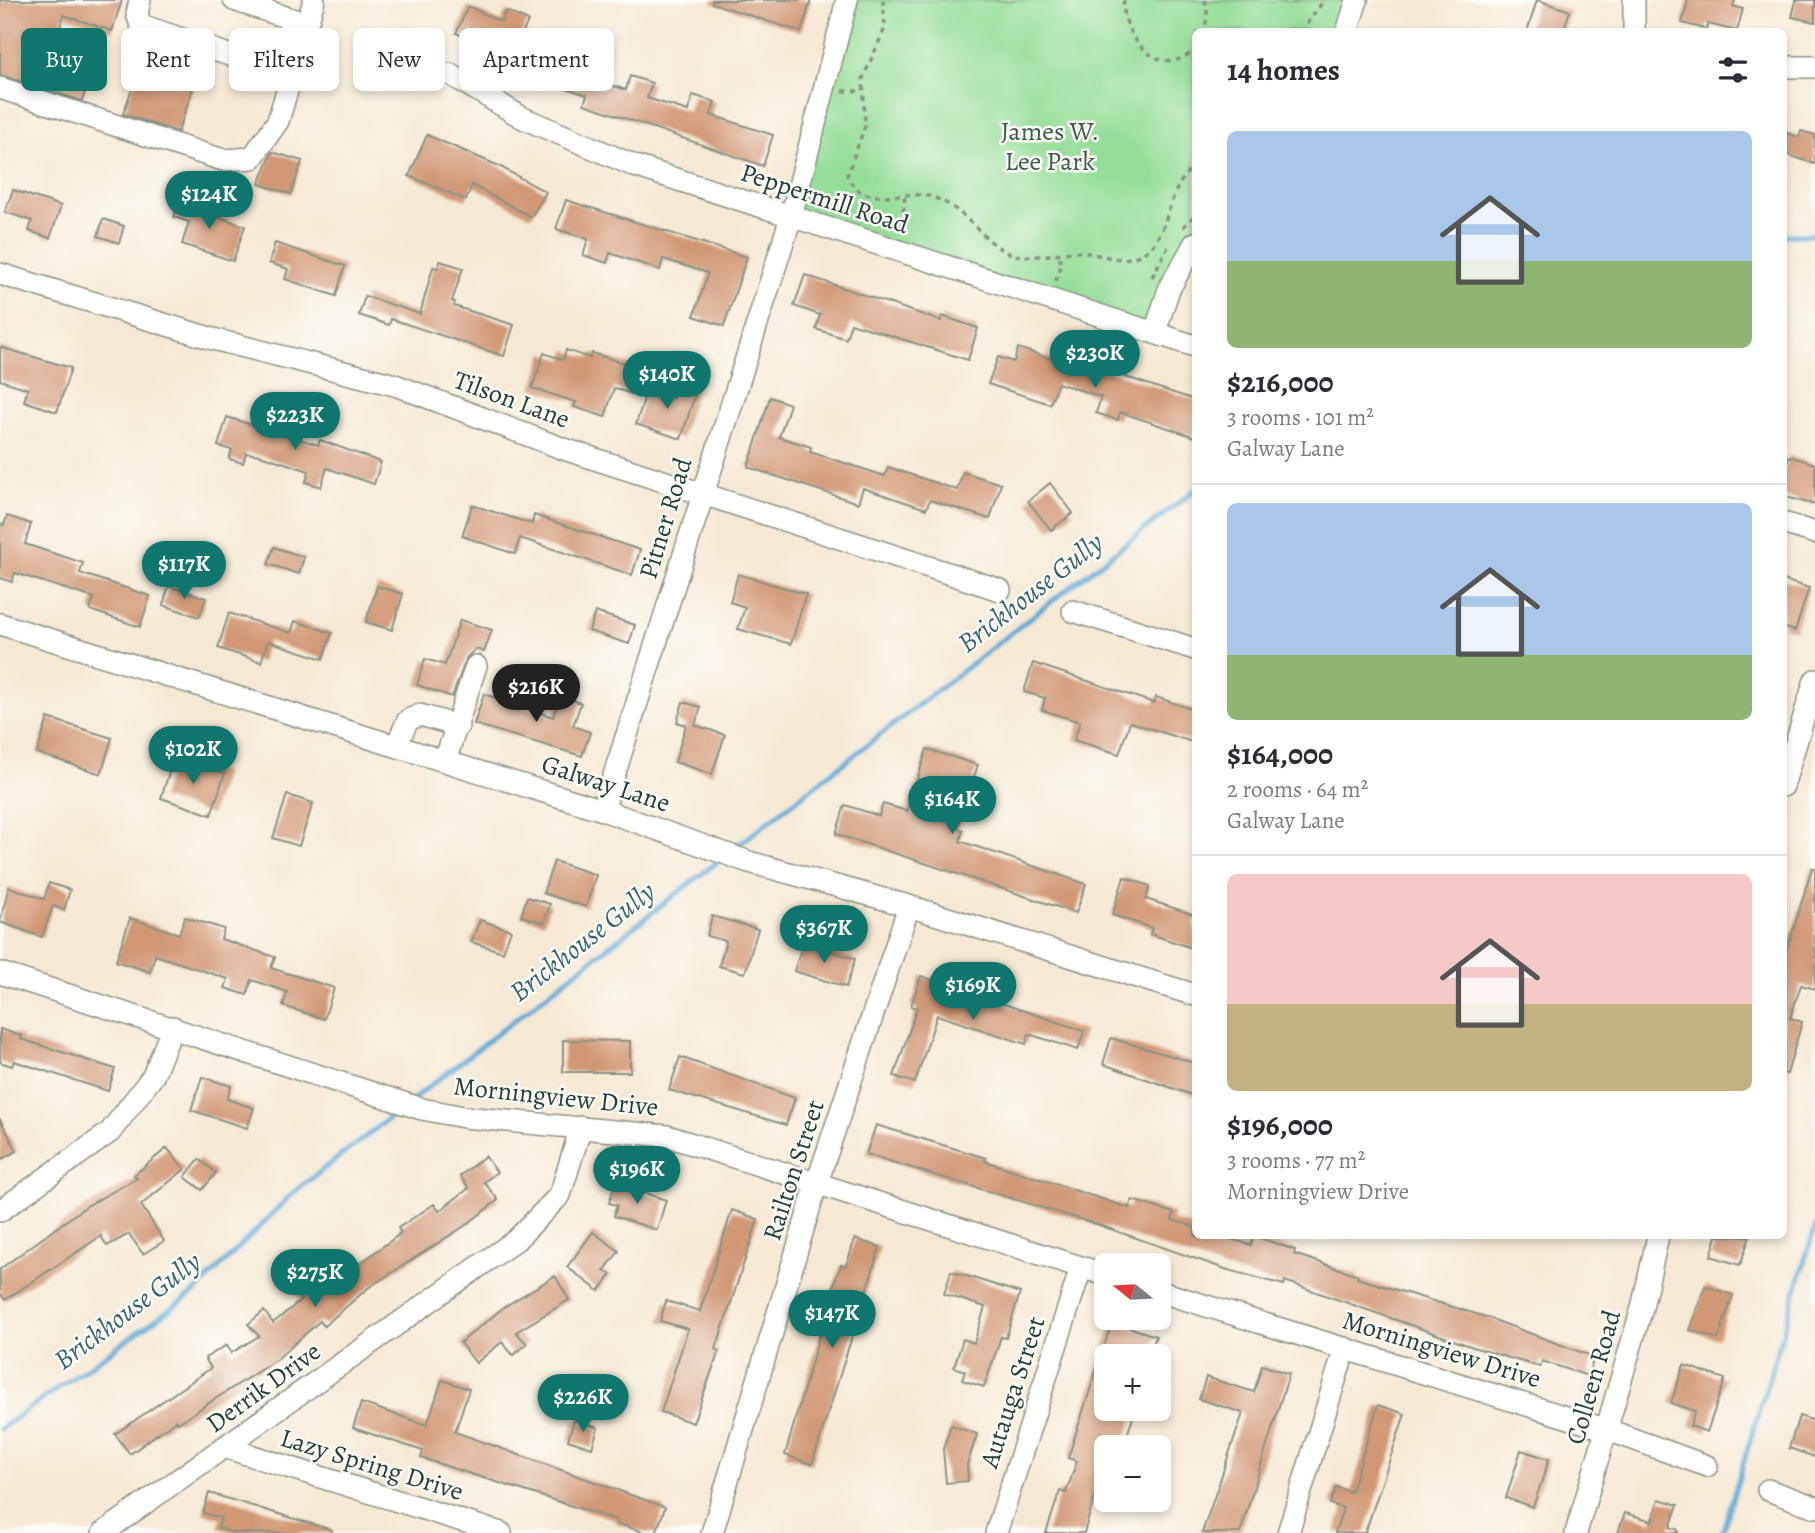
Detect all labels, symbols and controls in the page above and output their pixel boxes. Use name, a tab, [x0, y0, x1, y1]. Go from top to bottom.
chip: Buy	[21, 28, 107, 91]
chip: Rent	[121, 28, 215, 91]
chip: Filters	[229, 28, 339, 91]
chip: New	[353, 28, 445, 91]
chip: Apartment	[459, 28, 614, 91]
text: 14 homes	[1227, 50, 1340, 90]
icon: filters	[1714, 51, 1752, 89]
park label: James W. Lee Park	[1001, 114, 1099, 179]
street label: Peppermill Road	[736, 155, 913, 242]
pin: $124K	[160, 172, 258, 231]
icon: home	[1427, 177, 1553, 303]
text: $124K	[181, 178, 237, 209]
pin: $230K	[1046, 330, 1144, 390]
text: $230K	[1066, 337, 1124, 368]
pin: $140K	[618, 352, 716, 411]
text: $140K	[639, 358, 695, 389]
street label: Tilson Lane	[449, 362, 575, 437]
text: $216,000	[1227, 362, 1334, 402]
pin: $223K	[246, 392, 344, 452]
text: $223K	[266, 399, 324, 430]
text: 3 rooms · 101 m²	[1227, 402, 1374, 433]
text: Galway Lane	[1227, 433, 1345, 464]
street label: Pitner Road	[630, 453, 701, 583]
water label: Brickhouse Gully	[950, 524, 1111, 662]
pin: $117K	[135, 542, 233, 601]
text: $117K	[158, 548, 210, 579]
icon: home	[1427, 549, 1553, 675]
pin: $216K	[487, 664, 585, 724]
text: $216K	[508, 671, 564, 702]
pin: $102K	[144, 726, 242, 786]
text: $102K	[165, 733, 221, 764]
text: $164,000	[1227, 734, 1333, 774]
street label: Galway Lane	[537, 746, 675, 821]
text: 2 rooms · 64 m²	[1227, 774, 1368, 805]
pin: $164K	[903, 776, 1001, 836]
text: $164K	[924, 783, 980, 814]
text: Galway Lane	[1227, 805, 1345, 836]
water label: Brickhouse Gully	[502, 873, 663, 1011]
pin: $367K	[775, 906, 873, 965]
text: $367K	[796, 912, 852, 943]
icon: home	[1427, 920, 1553, 1046]
pin: $169K	[924, 962, 1022, 1022]
text: $169K	[945, 969, 1001, 1000]
street label: Morningview Drive	[452, 1068, 660, 1125]
street label: Railton Street	[754, 1095, 833, 1245]
text: $196,000	[1227, 1105, 1333, 1145]
text: 3 rooms · 77 m²	[1227, 1145, 1365, 1176]
pin: $196K	[588, 1146, 686, 1206]
text: $196K	[609, 1153, 665, 1184]
text: Morningview Drive	[1227, 1176, 1409, 1207]
water label: Brickhouse Gully	[46, 1243, 209, 1379]
pin: $275K	[266, 1250, 364, 1309]
north arrow	[1094, 1253, 1171, 1330]
map controls	[1094, 1253, 1171, 1512]
text: $275K	[287, 1256, 343, 1287]
pin: $147K	[783, 1290, 881, 1350]
text: $147K	[805, 1297, 859, 1328]
street label: Morningview Drive	[1338, 1303, 1545, 1396]
street label: Colleen Road	[1558, 1306, 1629, 1448]
street label: Autauga Street	[971, 1312, 1054, 1473]
street label: Derrik Drive	[199, 1334, 328, 1441]
button: +	[1094, 1344, 1171, 1421]
pin: $226K	[534, 1374, 632, 1434]
text: $226K	[554, 1381, 612, 1412]
street label: Lazy Spring Drive	[276, 1420, 468, 1509]
button: −	[1094, 1435, 1171, 1512]

